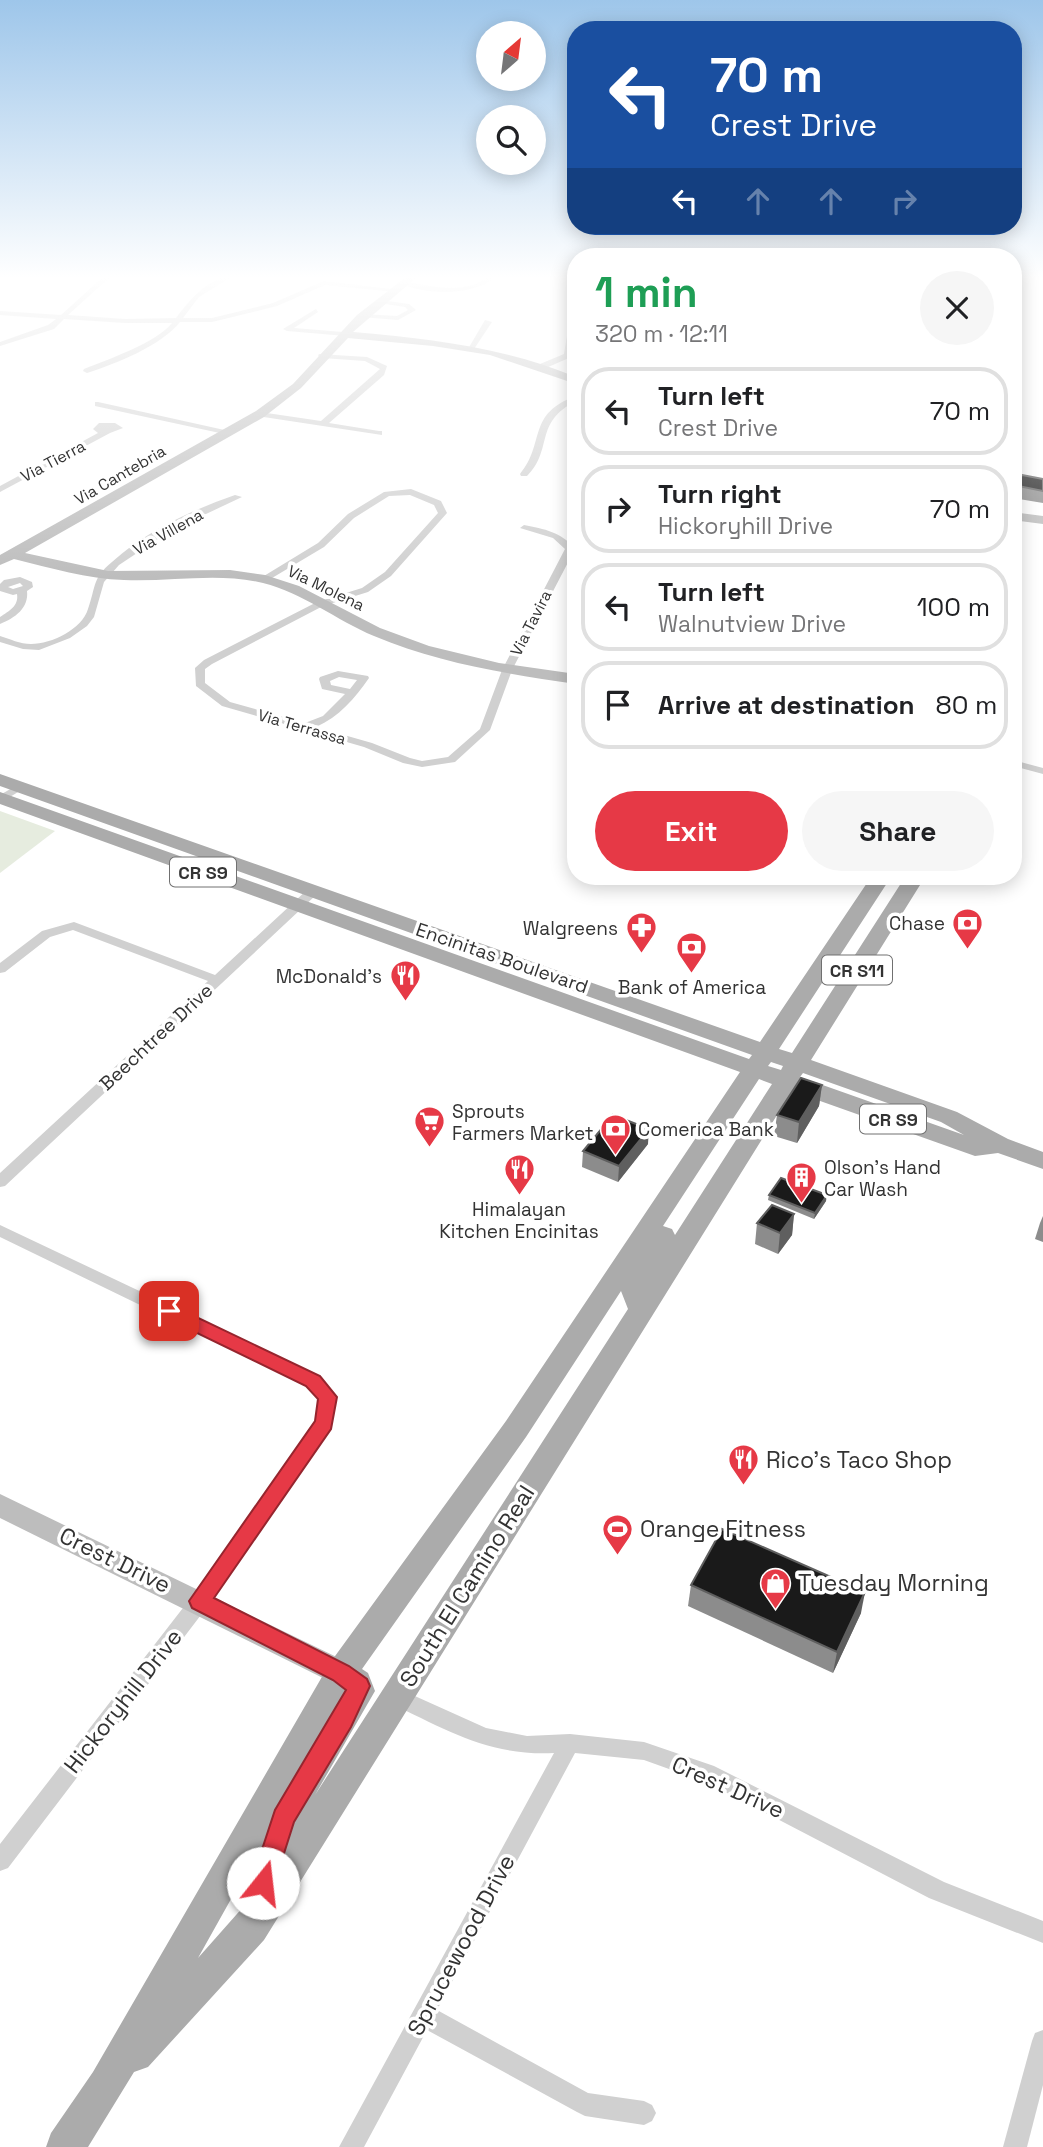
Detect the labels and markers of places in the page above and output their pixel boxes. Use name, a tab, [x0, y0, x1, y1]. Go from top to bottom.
bank icon: Chase	[951, 906, 985, 950]
pharmacy icon: Walgreens	[624, 911, 658, 955]
place label: Chase	[889, 911, 945, 936]
place label: Walgreens	[523, 916, 618, 941]
bank icon: Bank of America	[675, 931, 709, 975]
restaurant icon: McDonald's	[388, 959, 422, 1003]
place label: McDonald's	[276, 964, 382, 989]
place label: Bank of America	[618, 975, 766, 1000]
place label: Sprouts Farmers Market	[452, 1099, 594, 1146]
supermarket icon: Sprouts Farmers Market	[412, 1105, 446, 1149]
bank icon: Comerica Bank	[598, 1112, 632, 1156]
place label: Comerica Bank	[638, 1117, 774, 1142]
restaurant icon: Himalayan Kitchen Encinitas	[502, 1153, 536, 1197]
place label: Olson's Hand Car Wash	[824, 1155, 941, 1202]
building icon: Olson's Hand Car Wash	[784, 1161, 818, 1205]
place label: Himalayan Kitchen Encinitas	[439, 1197, 599, 1244]
pin	[139, 1281, 199, 1341]
restaurant icon: Rico's Taco Shop	[726, 1443, 760, 1487]
place label: Rico's Taco Shop	[766, 1445, 952, 1475]
sports icon: Orange Fitness	[600, 1512, 634, 1556]
place label: Orange Fitness	[640, 1514, 806, 1544]
shop icon: Tuesday Morning	[758, 1566, 792, 1610]
place label: Tuesday Morning	[798, 1568, 989, 1598]

